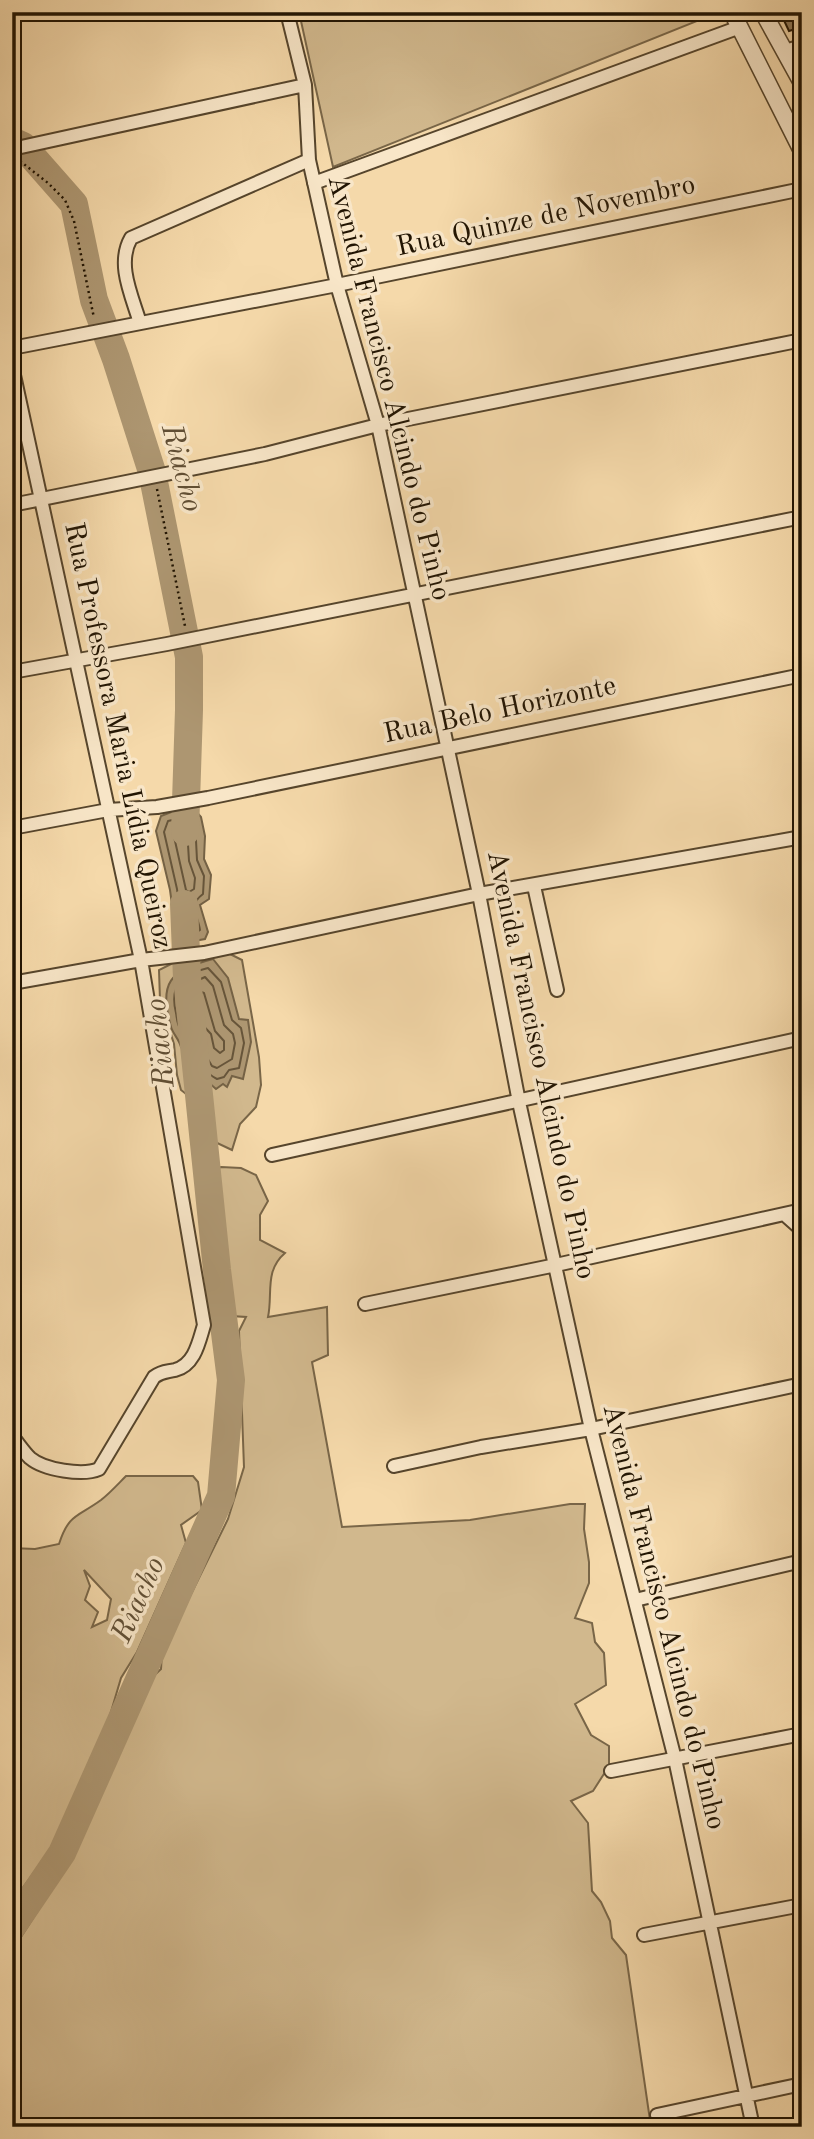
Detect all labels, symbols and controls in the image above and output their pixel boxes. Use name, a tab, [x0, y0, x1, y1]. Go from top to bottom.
street label: Avenida Francisco Alcindo do Pinho	[321, 172, 455, 604]
street label: Rua Quinze de Novembro	[394, 172, 698, 262]
water label: Riacho	[155, 420, 207, 515]
street label: Rua Professora Maria Lídia Queiroz	[58, 520, 176, 952]
street label: Rua Belo Horizonte	[381, 673, 619, 749]
street label: Avenida Francisco Alcindo do Pinho	[481, 848, 599, 1282]
water label: Riacho	[141, 997, 181, 1090]
street label: Avenida Francisco Alcindo do Pinho	[596, 1401, 730, 1833]
water label: Riacho	[107, 1553, 171, 1648]

